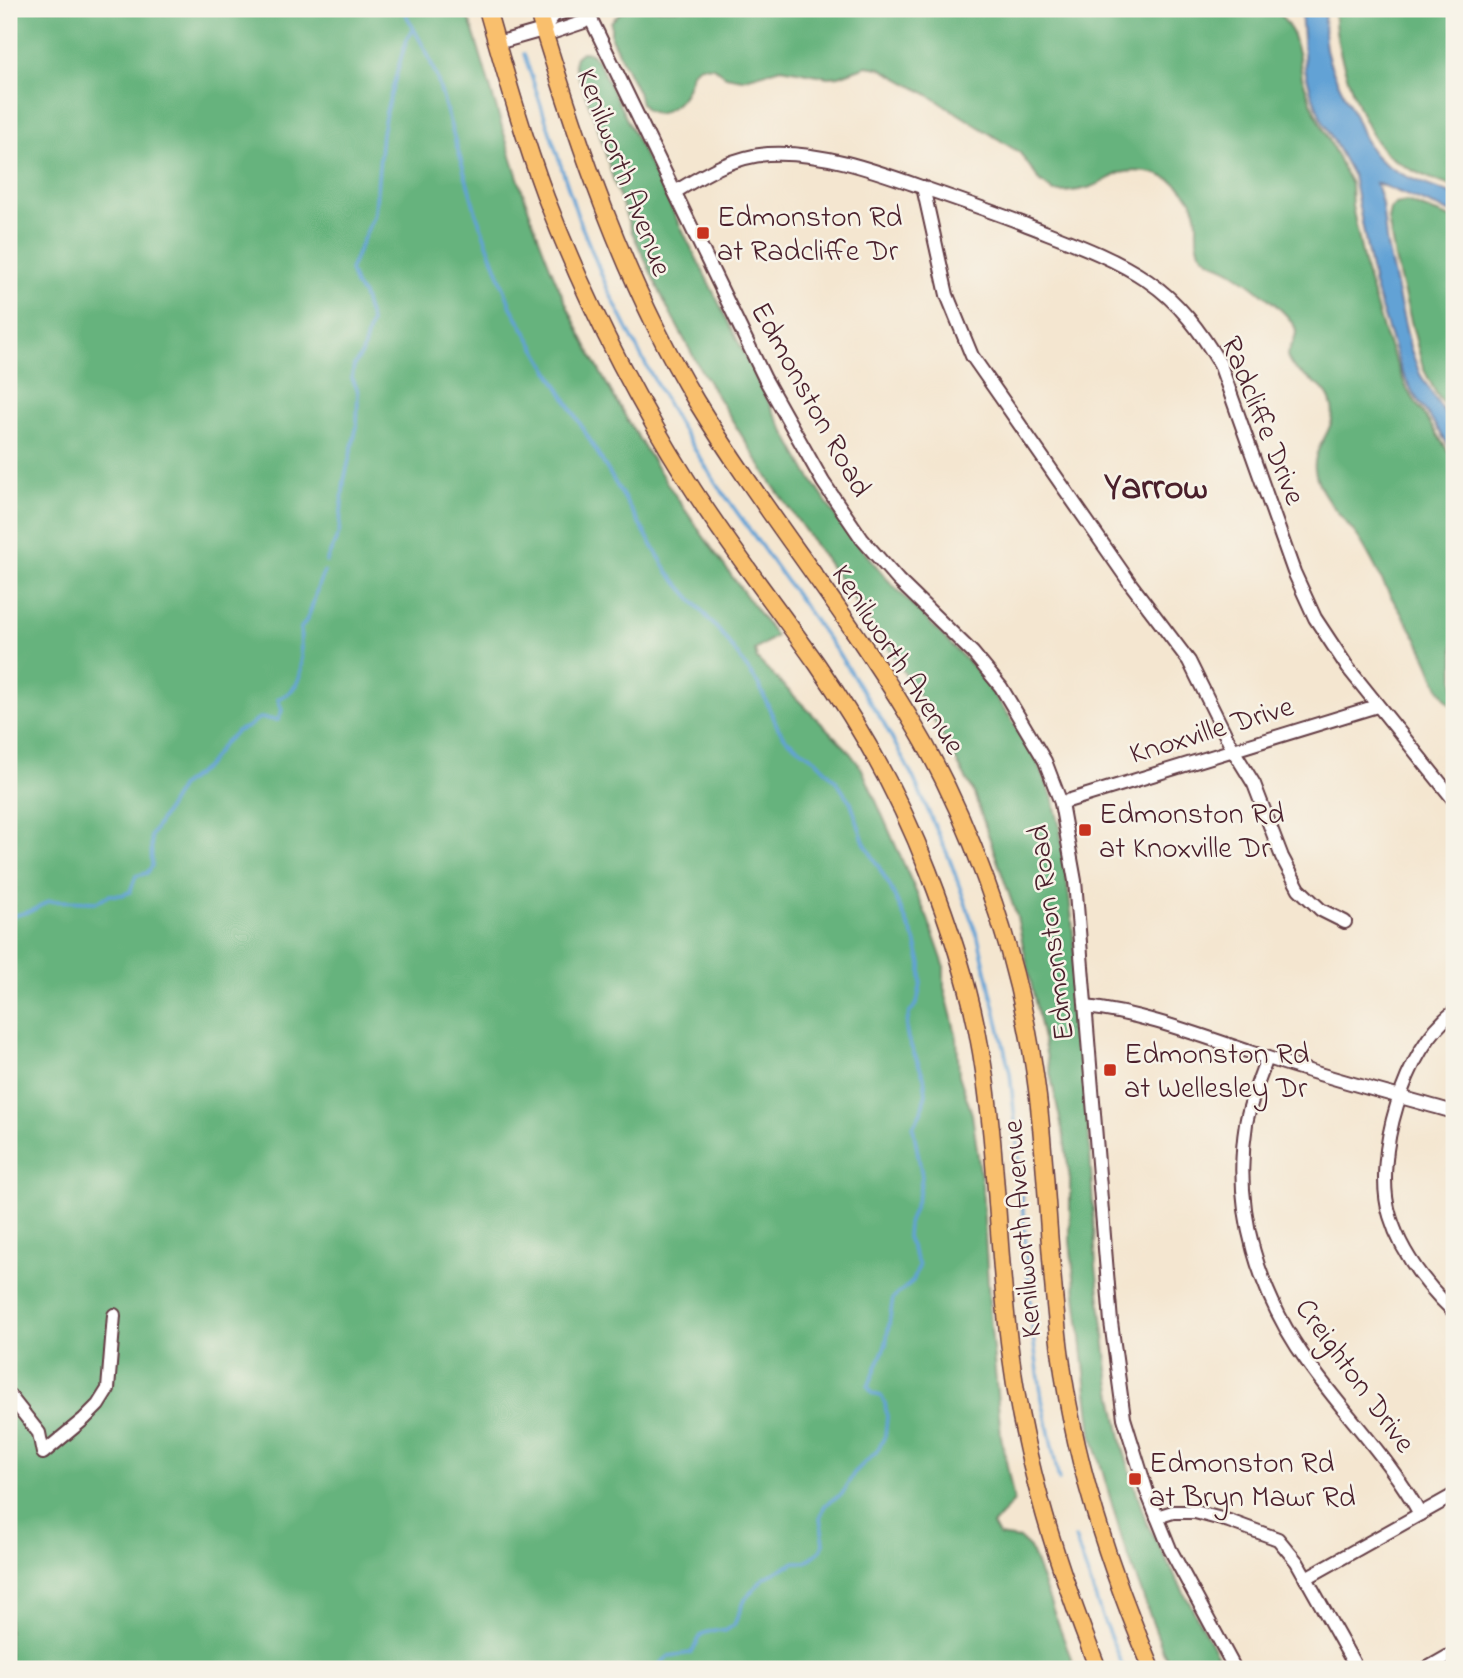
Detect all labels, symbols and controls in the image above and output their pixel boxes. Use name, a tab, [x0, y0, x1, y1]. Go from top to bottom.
street label: Kenilworth Avenue	[562, 63, 682, 284]
place label: Edmonston Rd at Radcliffe Dr	[717, 197, 903, 275]
marker: Edmonston Rd at Radcliffe Dr	[695, 225, 711, 241]
street label: Edmonston Road	[737, 295, 881, 506]
street label: Radcliffe Drive	[1207, 330, 1315, 513]
district label: Yarrow	[1103, 462, 1208, 516]
street label: Kenilworth Avenue	[818, 557, 975, 765]
street label: Knoxville Drive	[1125, 686, 1300, 778]
place label: Edmonston Rd at Knoxville Dr	[1099, 794, 1285, 872]
street label: Edmonston Road	[1018, 822, 1088, 1043]
marker: Edmonston Rd at Knoxville Dr	[1077, 822, 1093, 838]
place label: Edmonston Rd at Wellesley Dr	[1124, 1034, 1310, 1112]
marker: Edmonston Rd at Wellesley Dr	[1102, 1062, 1118, 1078]
street label: Kenilworth Avenue	[992, 1117, 1055, 1340]
street label: Creighton Drive	[1282, 1290, 1425, 1464]
place label: Edmonston Rd at Bryn Mawr Rd	[1149, 1443, 1356, 1521]
marker: Edmonston Rd at Bryn Mawr Rd	[1127, 1471, 1143, 1487]

